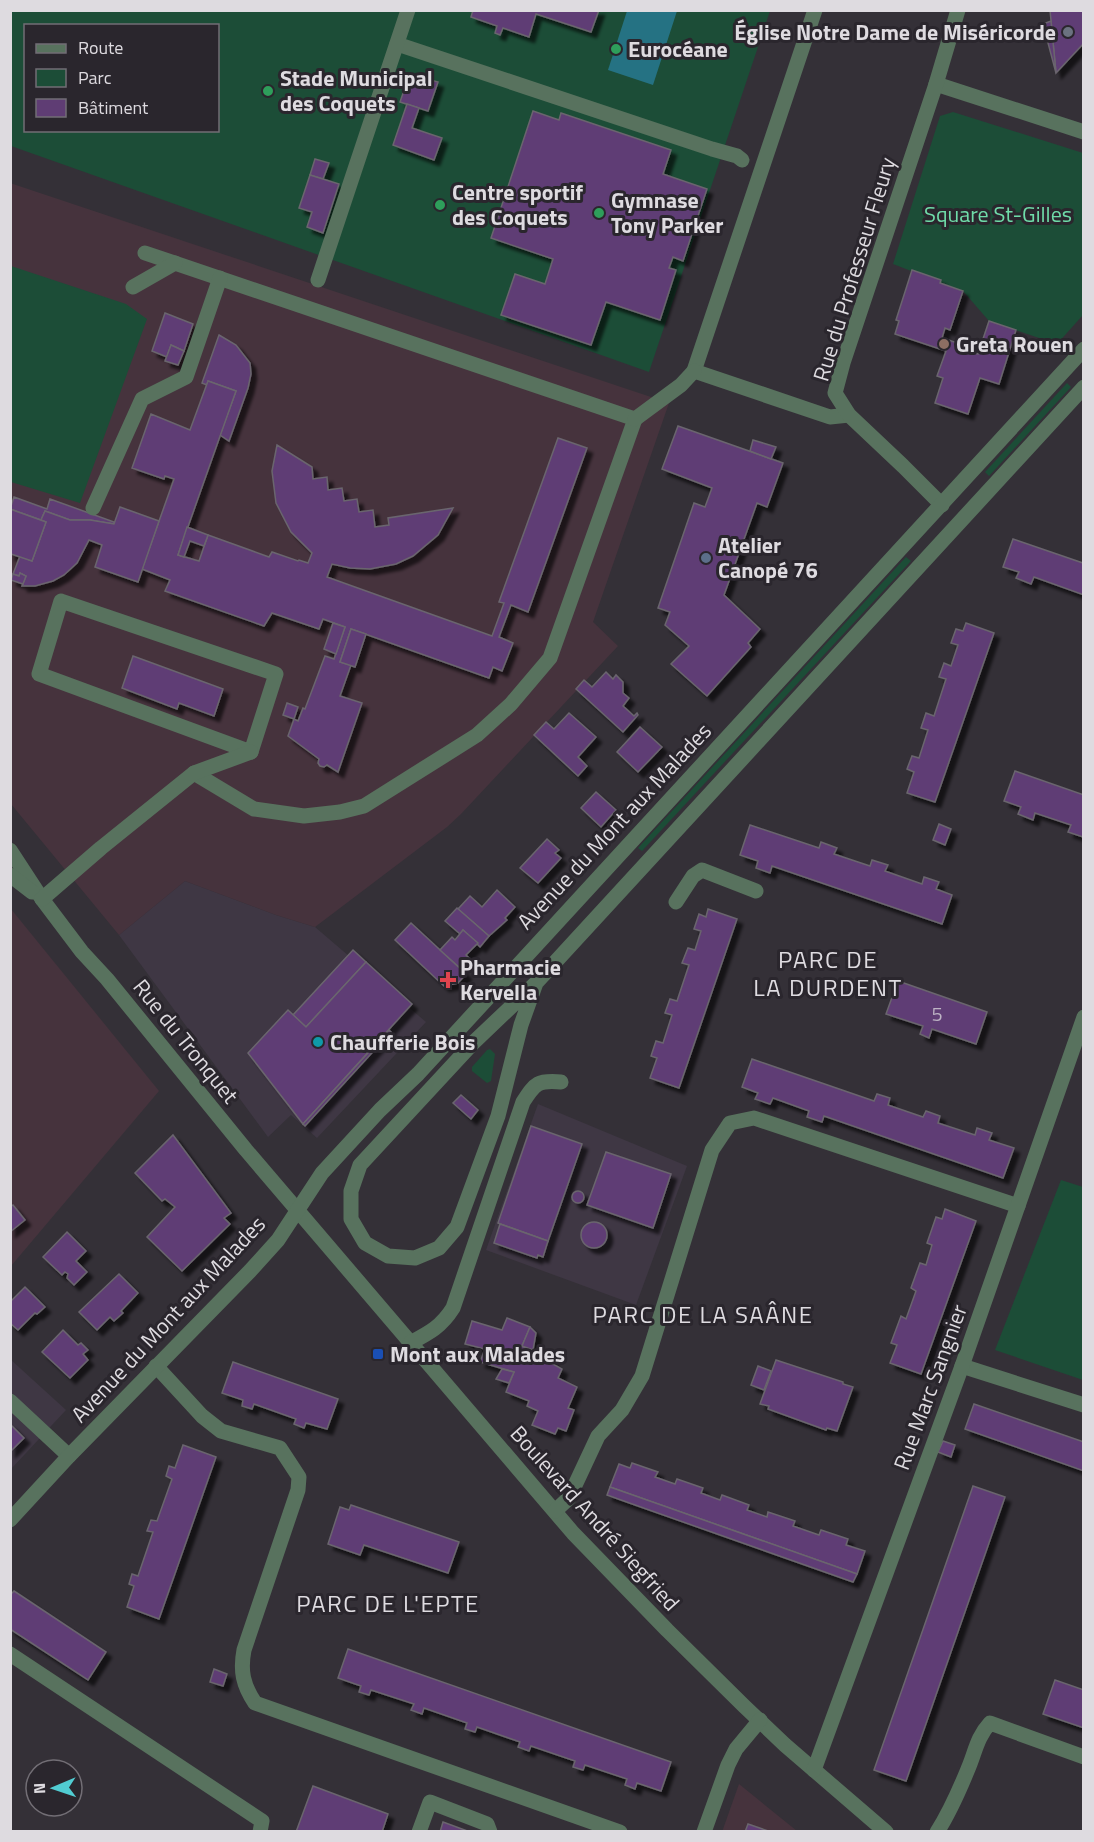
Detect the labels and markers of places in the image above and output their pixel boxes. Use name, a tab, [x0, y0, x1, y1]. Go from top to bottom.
place label: Église Notre Dame de Miséricorde	[734, 15, 1056, 49]
marker: Église Notre Dame de Miséricorde	[1061, 25, 1075, 39]
place label: Eurocéane	[628, 32, 728, 66]
marker: Eurocéane	[609, 42, 623, 56]
place label: Stade Municipal des Coquets	[280, 61, 433, 120]
marker: Stade Municipal des Coquets	[261, 84, 275, 98]
place label: Centre sportif des Coquets	[452, 175, 583, 234]
place label: Gymnase Tony Parker	[611, 183, 723, 242]
marker: Centre sportif des Coquets	[433, 198, 447, 212]
marker: Gymnase Tony Parker	[592, 206, 606, 220]
place label: Greta Rouen	[956, 327, 1074, 361]
marker: Greta Rouen	[937, 337, 951, 351]
place label: Atelier Canopé 76	[718, 528, 818, 587]
marker: Atelier Canopé 76	[699, 551, 713, 565]
place label: Pharmacie Kervella	[460, 950, 561, 1009]
marker: Pharmacie Kervella	[441, 973, 455, 987]
place label: Chaufferie Bois	[330, 1025, 475, 1059]
marker: Chaufferie Bois	[311, 1035, 325, 1049]
place label: Mont aux Malades	[390, 1337, 565, 1371]
marker: Mont aux Malades	[371, 1347, 385, 1361]

